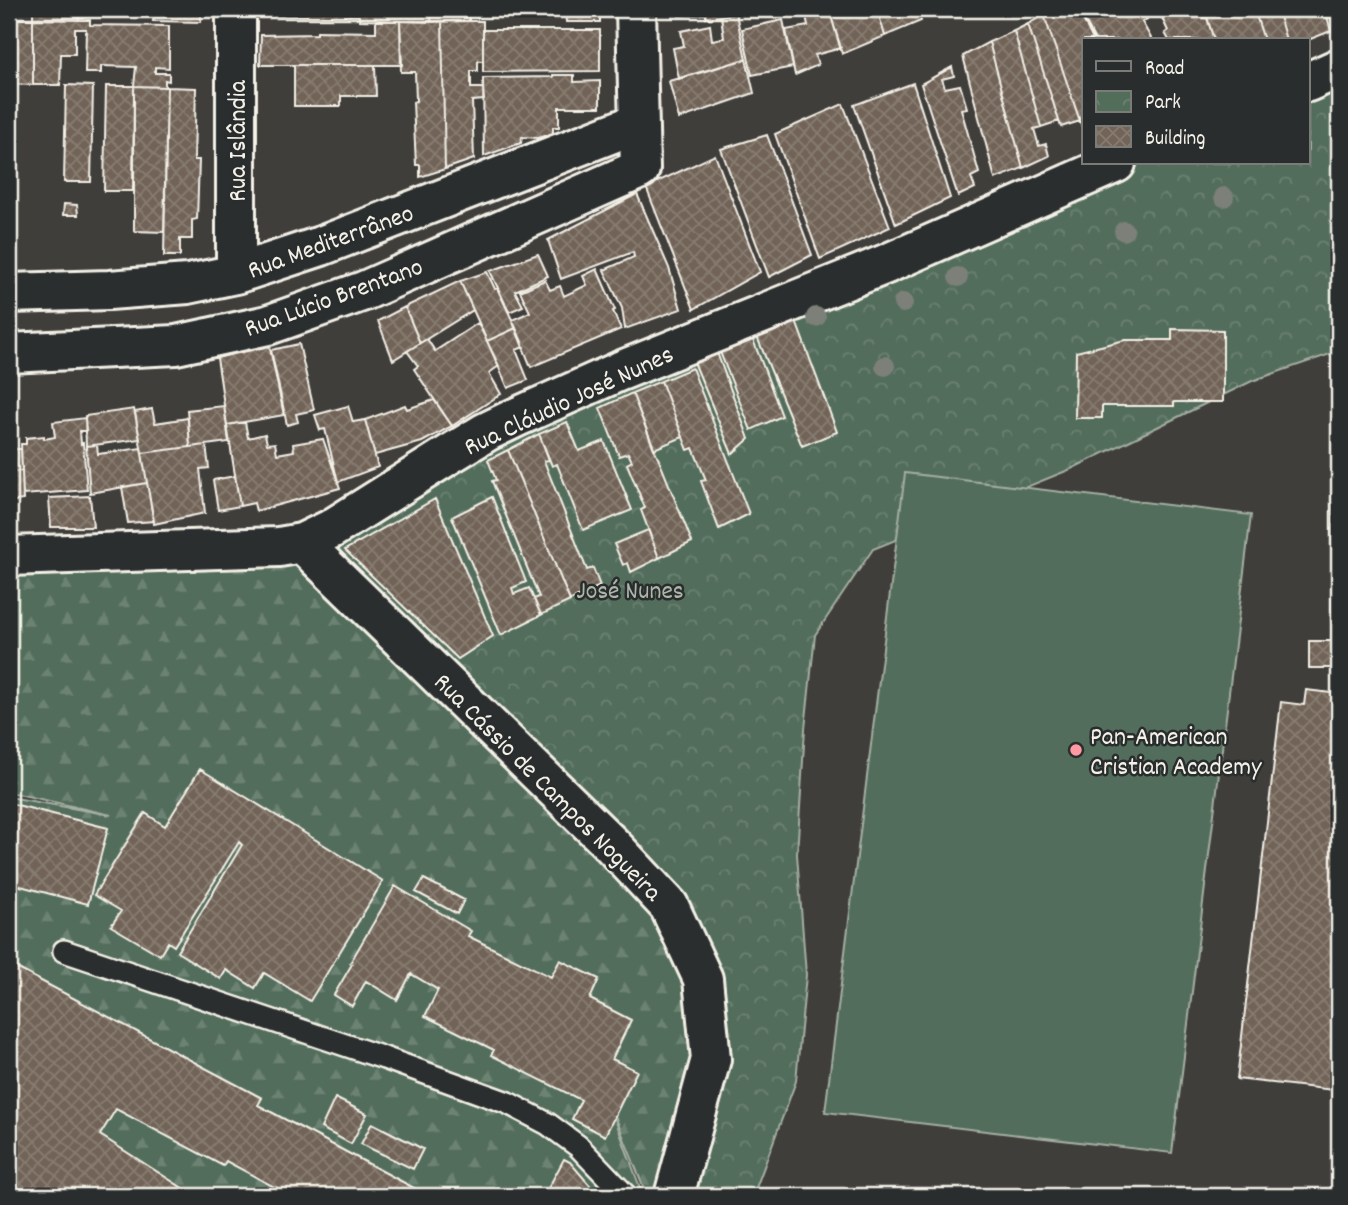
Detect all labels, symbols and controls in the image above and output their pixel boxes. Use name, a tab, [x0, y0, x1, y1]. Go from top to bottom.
legend	[1082, 38, 1310, 164]
text: Road	[1145, 55, 1184, 85]
street label: Rua Islândia	[221, 80, 258, 202]
text: Park	[1145, 89, 1181, 119]
text: Building	[1145, 125, 1205, 155]
street label: Rua Mediterrâneo	[243, 196, 419, 290]
street label: Rua Lúcio Brentano	[240, 250, 429, 349]
street label: Rua Cláudio José Nunes	[459, 337, 680, 467]
park label: José Nunes	[576, 574, 684, 611]
street label: Rua Cássio de Campos Nogueira	[424, 666, 670, 912]
place label: Pan-American Cristian Academy	[1090, 720, 1262, 787]
marker: Pan-American Cristian Academy	[1068, 742, 1084, 758]

